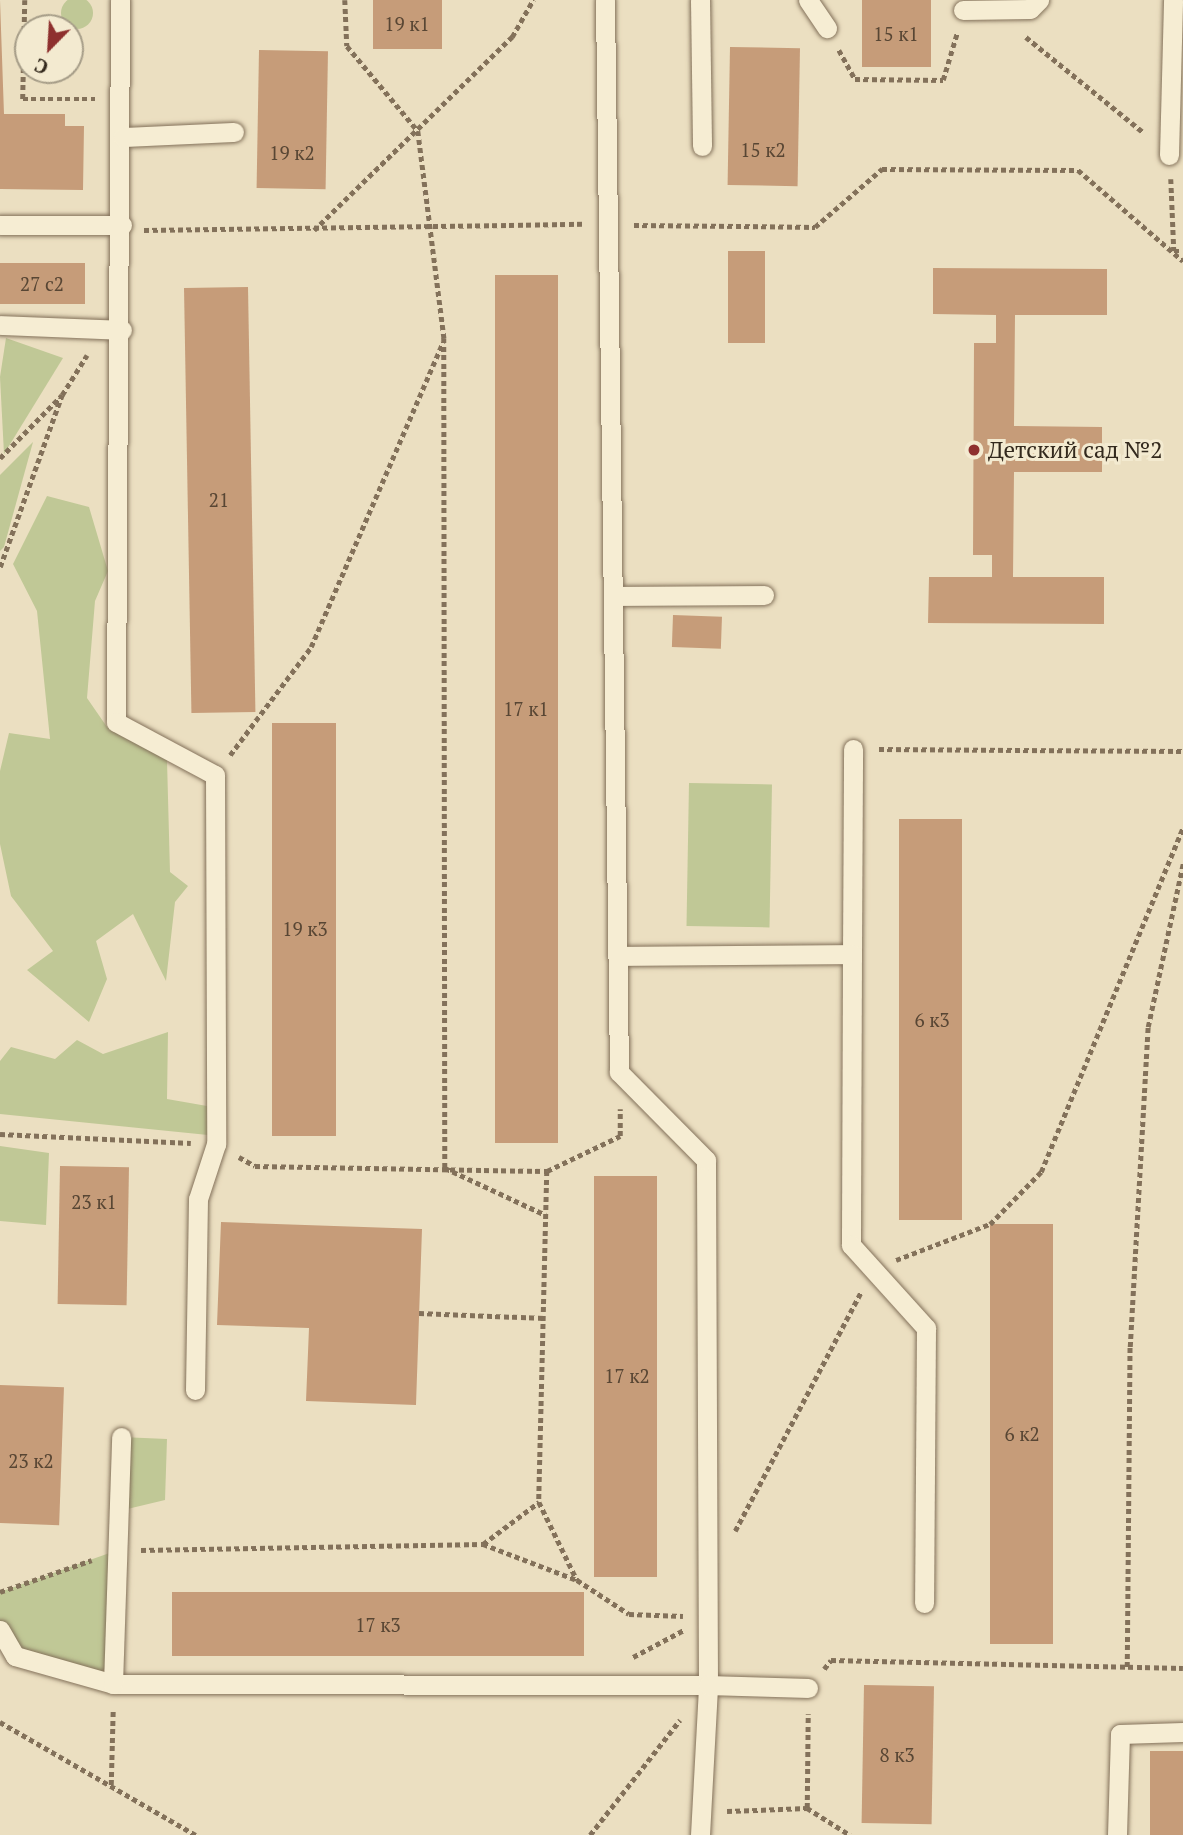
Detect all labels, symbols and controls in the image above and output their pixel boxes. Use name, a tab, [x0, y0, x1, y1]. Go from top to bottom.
house number: 19 к1	[384, 13, 430, 35]
north arrow	[14, 14, 84, 84]
house number: 15 к1	[873, 23, 919, 45]
text: С	[30, 53, 52, 81]
house number: 15 к2	[740, 139, 786, 161]
house number: 19 к2	[269, 142, 315, 164]
house number: 27 с2	[20, 273, 64, 295]
place label: Детский сад №2	[988, 436, 1163, 464]
marker: Детский сад №2	[966, 442, 982, 458]
house number: 21	[209, 489, 229, 511]
house number: 17 к1	[503, 698, 549, 720]
house number: 19 к3	[282, 918, 328, 940]
house number: 6 к3	[914, 1009, 950, 1031]
house number: 23 к1	[71, 1191, 117, 1213]
house number: 17 к2	[604, 1365, 650, 1387]
house number: 6 к2	[1004, 1423, 1040, 1445]
house number: 23 к2	[8, 1450, 54, 1472]
house number: 17 к3	[355, 1614, 401, 1636]
house number: 8 к3	[879, 1744, 915, 1766]

